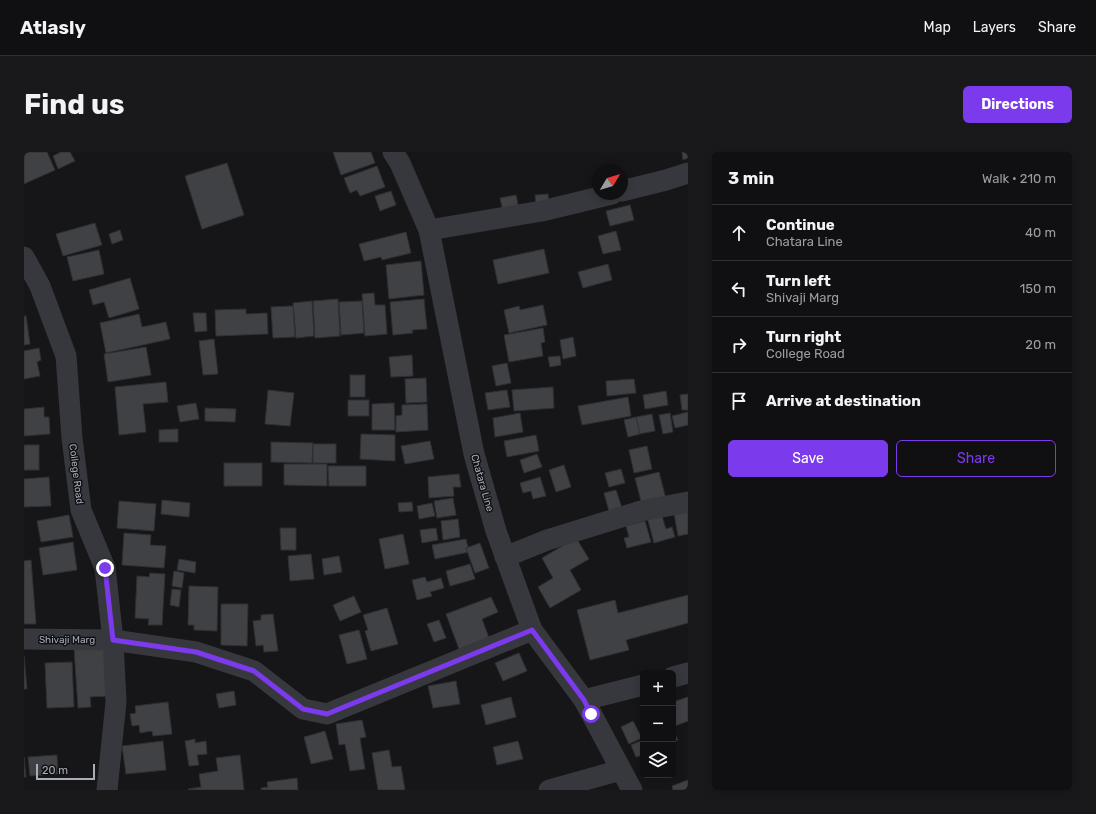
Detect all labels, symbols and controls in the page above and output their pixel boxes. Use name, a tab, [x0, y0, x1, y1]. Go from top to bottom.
text: Atlasly	[20, 16, 86, 39]
text: Map	[924, 19, 951, 36]
text: Layers	[973, 19, 1016, 36]
text: Share	[1038, 19, 1076, 36]
button: Directions	[963, 86, 1072, 123]
text: Find us	[24, 88, 124, 121]
north arrow	[592, 164, 628, 200]
text: 3 min	[728, 168, 774, 188]
text: Walk · 210 m	[982, 171, 1056, 186]
text: Continue	[766, 216, 835, 234]
icon: ahead	[728, 222, 750, 244]
text: 40 m	[1025, 225, 1056, 240]
text: Chatara Line	[766, 234, 843, 249]
text: Turn left	[766, 272, 831, 290]
icon: left	[728, 278, 750, 300]
text: 150 m	[1020, 281, 1056, 296]
text: Shivaji Marg	[766, 290, 839, 305]
text: Turn right	[766, 328, 841, 346]
icon: right	[728, 334, 750, 356]
text: 20 m	[1025, 337, 1056, 352]
text: College Road	[766, 346, 845, 361]
icon: arrive	[728, 390, 750, 412]
text: Arrive at destination	[766, 392, 921, 410]
button: Save	[728, 440, 888, 477]
button: Share	[896, 440, 1056, 477]
street label: College Road	[66, 443, 86, 505]
street label: Chatara Line	[468, 453, 496, 513]
route end	[96, 559, 114, 577]
street label: Shivaji Marg	[39, 634, 95, 646]
map controls	[640, 670, 676, 778]
button: +	[640, 670, 676, 706]
route start	[582, 705, 600, 723]
button: −	[640, 706, 676, 742]
button: layers	[640, 742, 676, 778]
scale bar	[36, 762, 95, 781]
text: 20 m	[42, 764, 68, 777]

